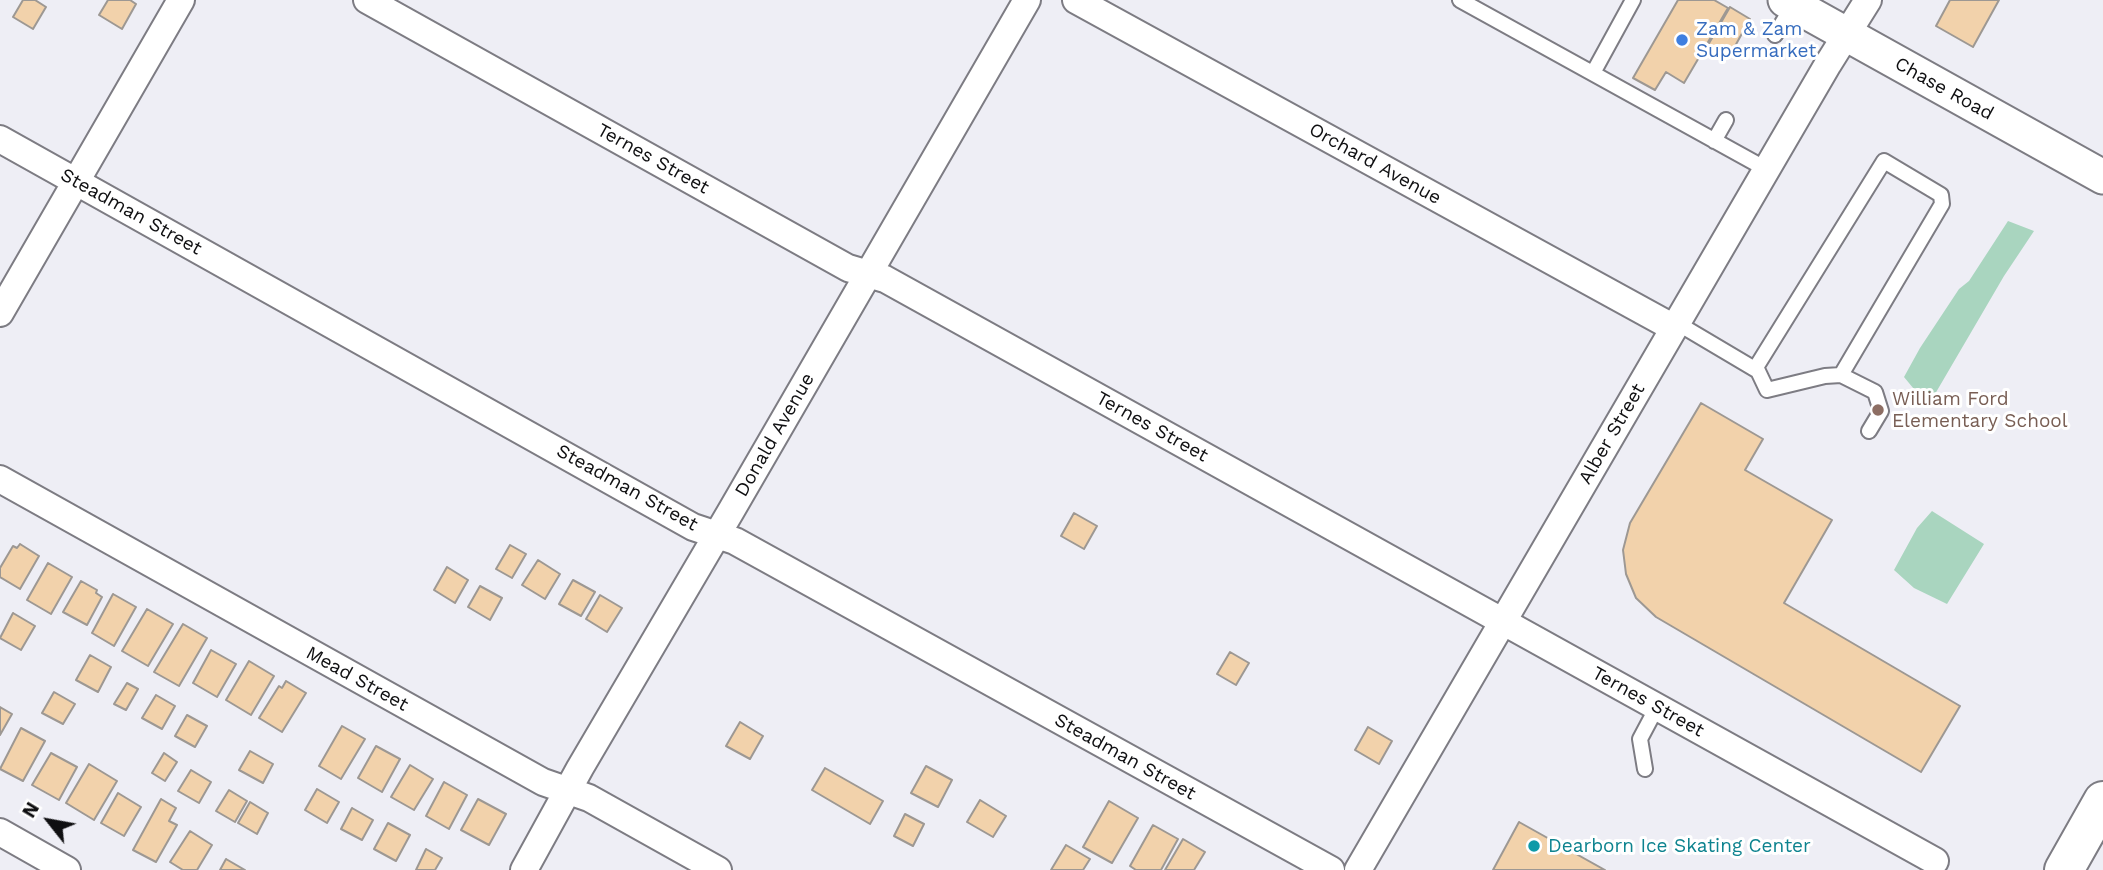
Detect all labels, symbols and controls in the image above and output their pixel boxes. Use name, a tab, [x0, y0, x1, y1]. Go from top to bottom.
place label: Zam & Zam Supermarket	[1696, 18, 1816, 62]
marker: Zam & Zam Supermarket	[1674, 32, 1690, 48]
street label: Chase Road	[1891, 53, 1997, 125]
street label: Orchard Avenue	[1305, 118, 1445, 210]
street label: Ternes Street	[593, 119, 713, 199]
street label: Steadman Street	[56, 164, 206, 260]
street label: Donald Avenue	[730, 369, 820, 501]
street label: Alber Street	[1574, 380, 1650, 488]
street label: Ternes Street	[1092, 387, 1212, 467]
place label: William Ford Elementary School	[1892, 388, 2068, 432]
marker: William Ford Elementary School	[1870, 402, 1886, 418]
street label: Steadman Street	[552, 440, 702, 536]
street label: Mead Street	[302, 642, 412, 716]
street label: Ternes Street	[1588, 662, 1708, 742]
street label: Steadman Street	[1050, 709, 1200, 805]
north arrow	[14, 786, 84, 856]
text: N	[17, 798, 44, 822]
place label: Dearborn Ice Skating Center	[1548, 835, 1811, 857]
marker: Dearborn Ice Skating Center	[1526, 838, 1542, 854]

